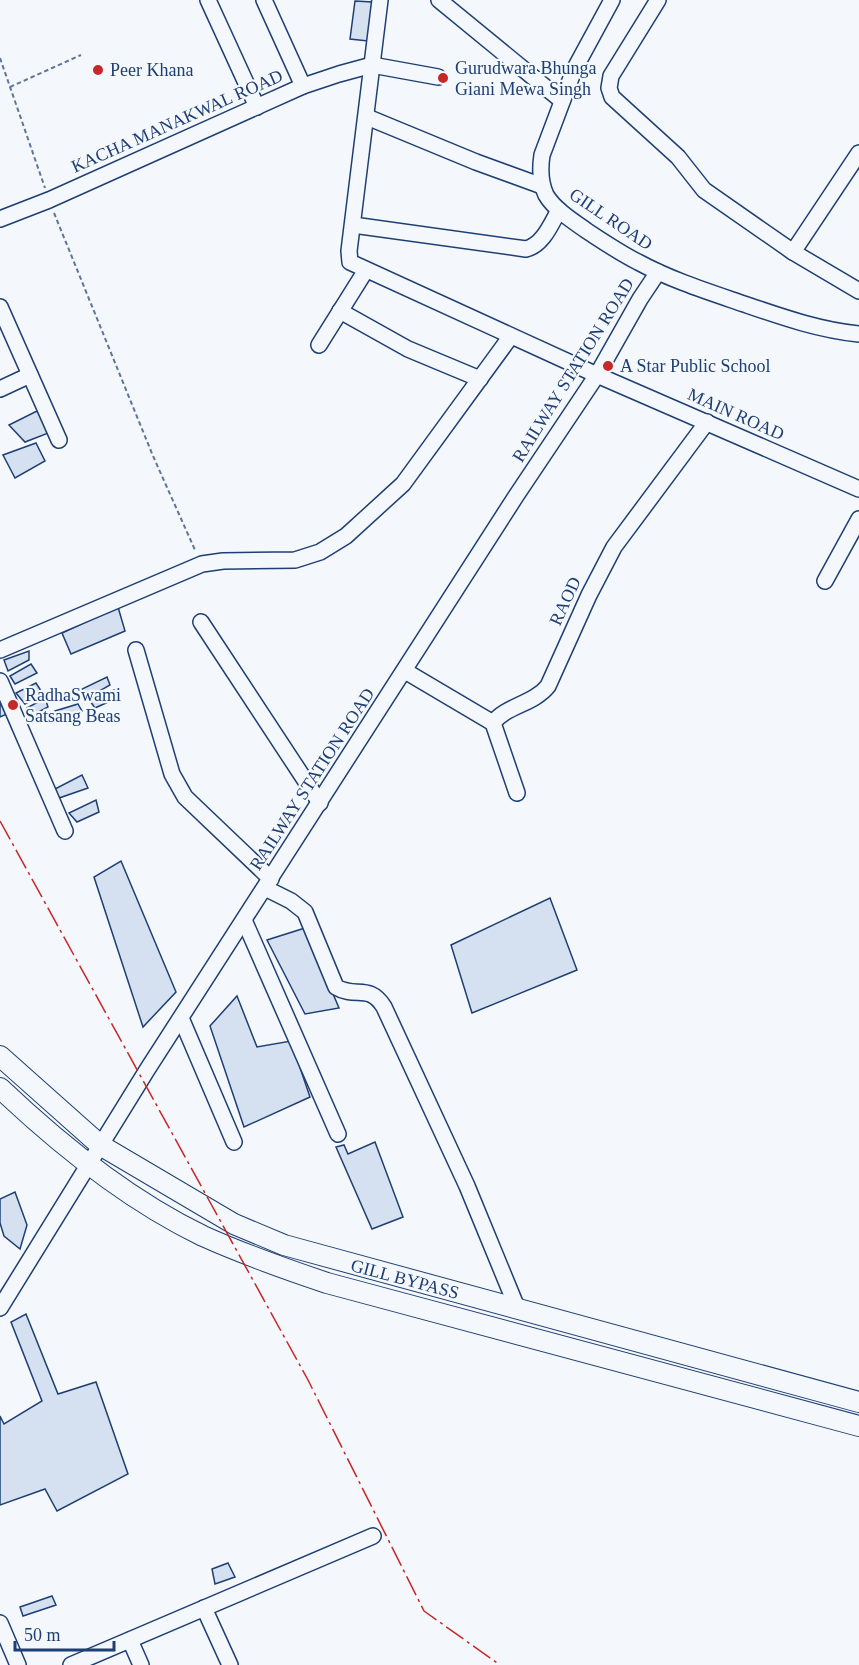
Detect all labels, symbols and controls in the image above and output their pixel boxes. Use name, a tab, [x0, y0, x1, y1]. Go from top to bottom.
place label: Gurudwara Bhunga Giani Mewa Singh	[455, 58, 596, 99]
place label: Peer Khana	[110, 60, 193, 80]
marker: Peer Khana	[91, 63, 105, 77]
street label: KACHA MANAKWAL ROAD	[68, 65, 286, 177]
marker: Gurudwara Bhunga Giani Mewa Singh	[436, 71, 450, 85]
street label: GILL ROAD	[566, 184, 656, 254]
street label: RAILWAY STATION ROAD	[508, 274, 638, 466]
place label: A Star Public School	[620, 356, 771, 376]
marker: A Star Public School	[601, 359, 615, 373]
street label: MAIN ROAD	[685, 384, 787, 444]
street label: RAOD	[545, 574, 585, 628]
street label: RAILWAY STATION ROAD	[246, 684, 378, 874]
place label: RadhaSwami Satsang Beas	[25, 685, 121, 726]
marker: RadhaSwami Satsang Beas	[6, 698, 20, 712]
street label: GILL BYPASS	[349, 1255, 461, 1303]
scale bar	[15, 1614, 114, 1652]
text: 50 m	[24, 1625, 61, 1645]

